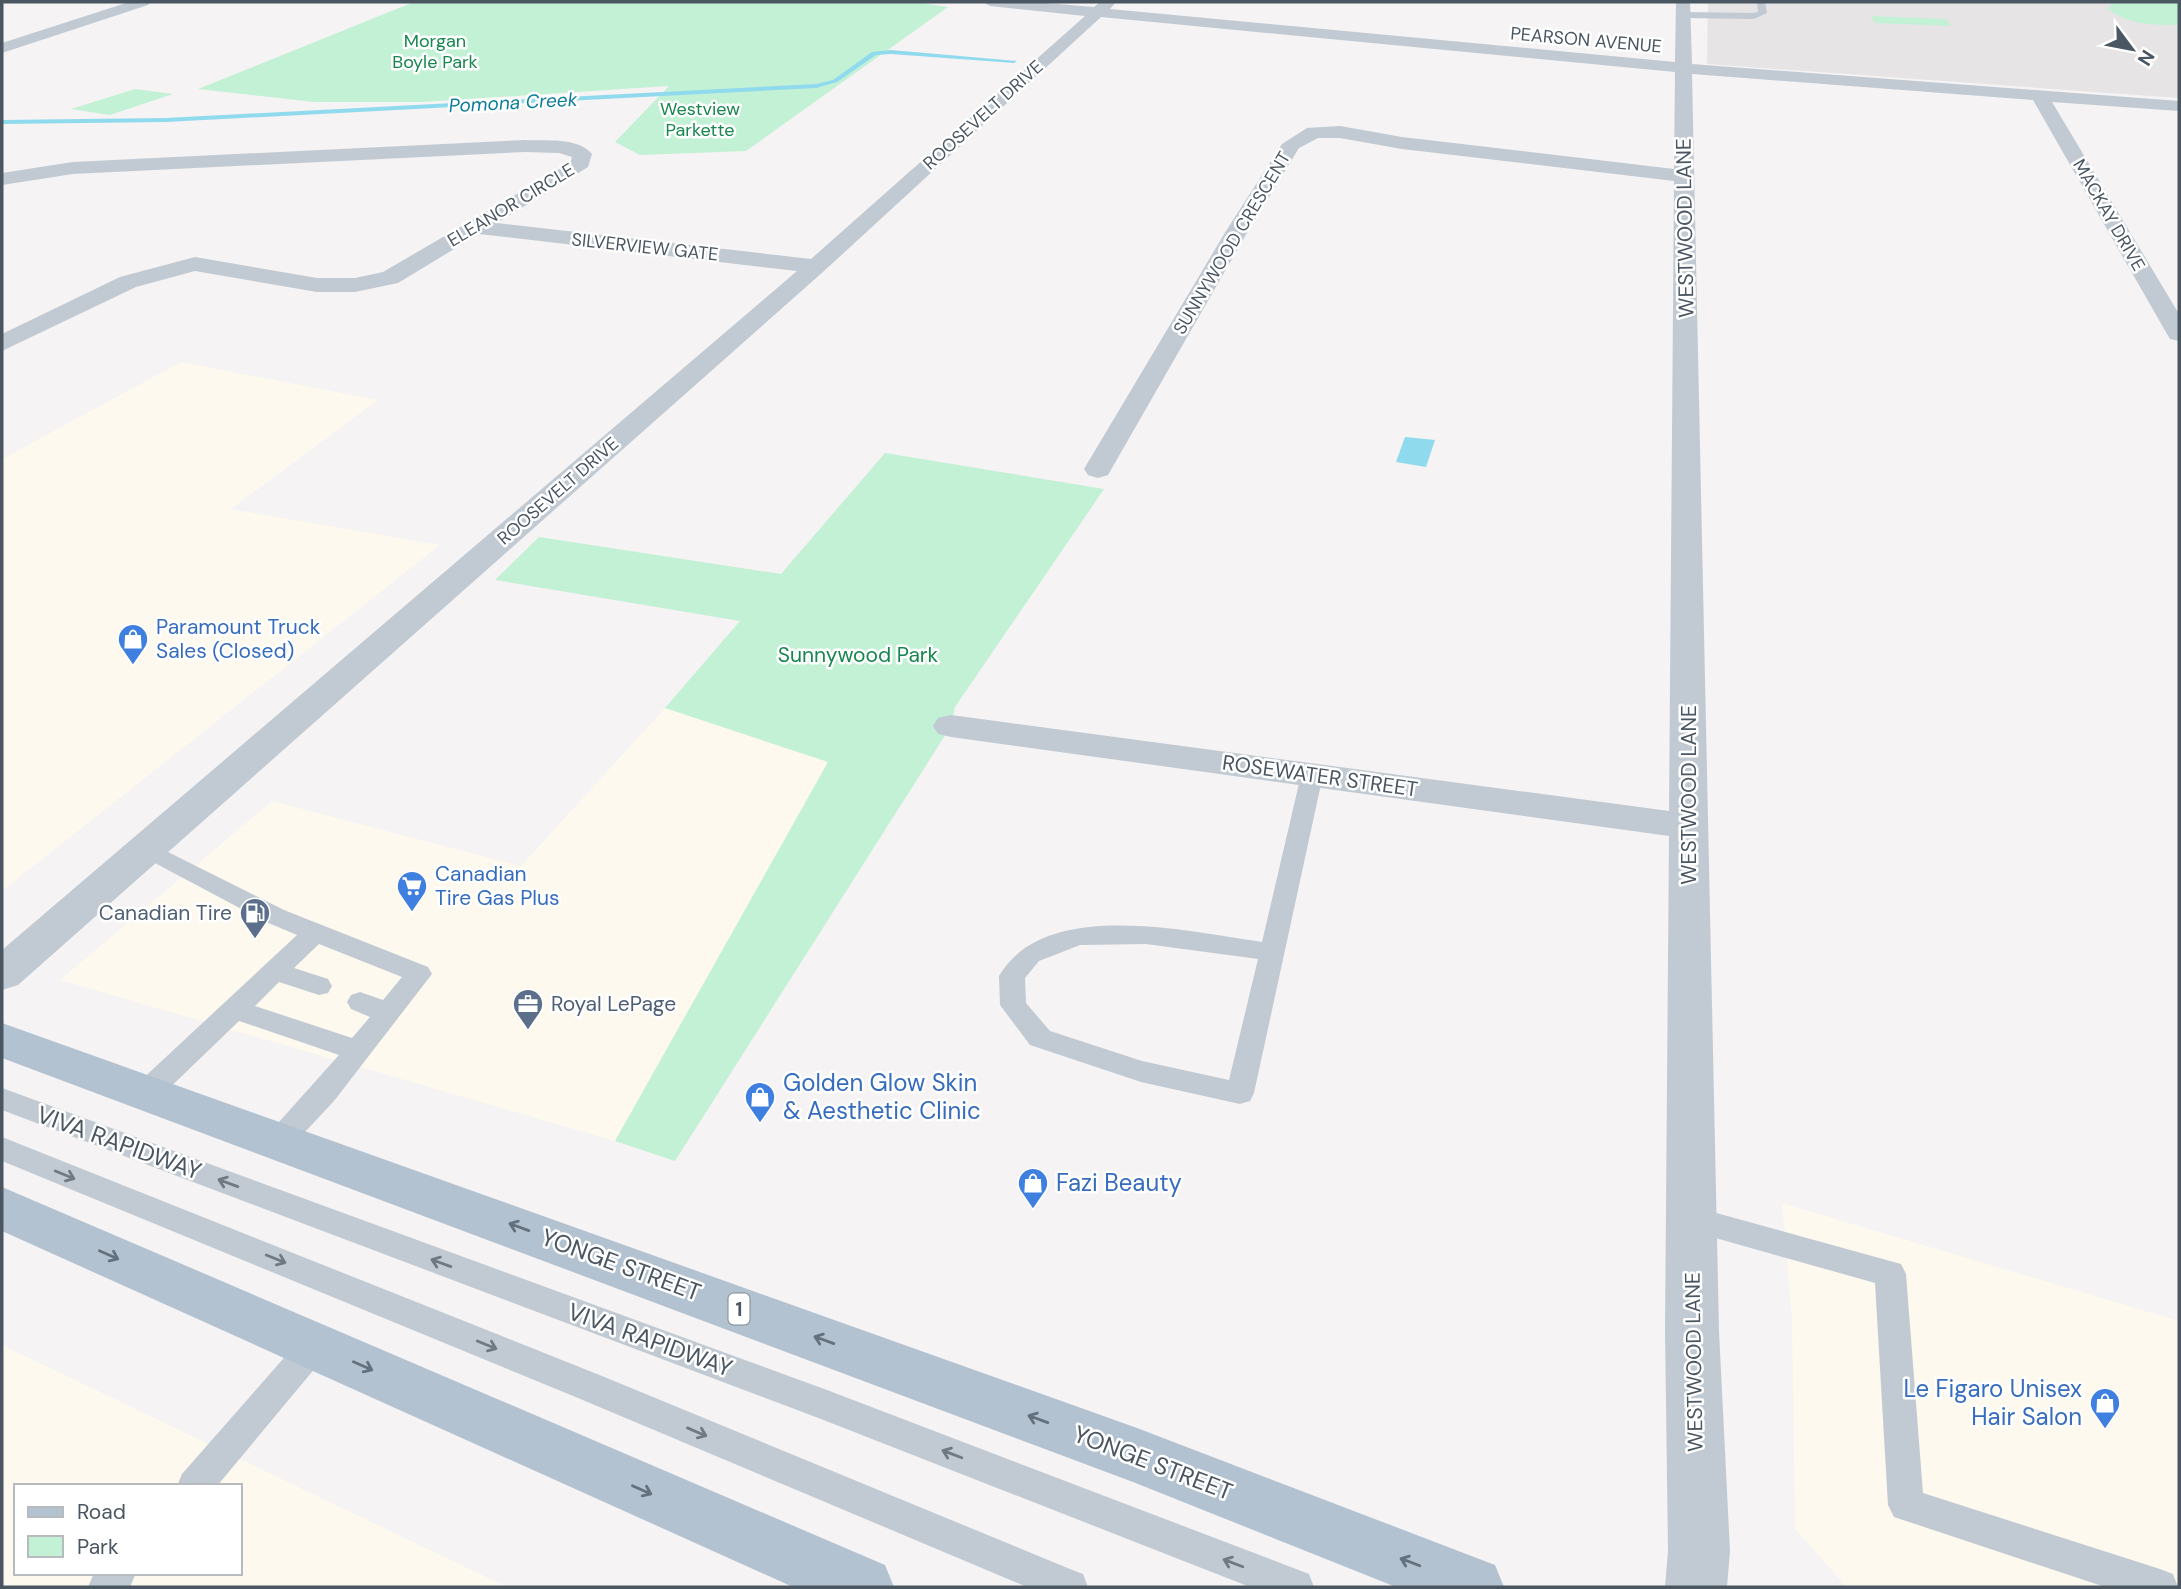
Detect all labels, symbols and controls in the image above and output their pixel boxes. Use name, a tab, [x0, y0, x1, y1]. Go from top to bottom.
north arrow	[2097, 14, 2167, 84]
street label: PEARSON AVENUE	[1509, 21, 1663, 59]
park label: Morgan Boyle Park	[392, 29, 478, 74]
text: N	[2132, 45, 2160, 70]
street label: ROOSEVELT DRIVE	[918, 55, 1048, 175]
water label: Pomona Creek	[448, 87, 578, 118]
park label: Westview Parkette	[660, 97, 740, 142]
street label: WESTWOOD LANE	[1669, 138, 1701, 318]
street label: SUNNYWOOD CRESCENT	[1168, 147, 1296, 339]
street label: MACKAY DRIVE	[2067, 155, 2151, 275]
street label: ELEANOR CIRCLE	[443, 158, 579, 252]
street label: SILVERVIEW GATE	[570, 227, 720, 267]
street label: ROOSEVELT DRIVE	[492, 432, 624, 550]
place label: Paramount Truck Sales (Closed)	[156, 613, 321, 665]
shop icon: Paramount Truck Sales (Closed)	[116, 622, 150, 666]
park label: Sunnywood Park	[778, 641, 939, 669]
street label: WESTWOOD LANE	[1675, 705, 1703, 885]
street label: ROSEWATER STREET	[1220, 748, 1420, 804]
place label: Canadian Tire Gas Plus	[435, 860, 560, 912]
supermarket icon: Canadian Tire Gas Plus	[395, 869, 429, 913]
fuel station icon: Canadian Tire	[238, 896, 272, 940]
place label: Canadian Tire	[99, 899, 232, 927]
office icon: Royal LePage	[511, 987, 545, 1031]
place label: Royal LePage	[551, 990, 676, 1018]
place label: Golden Glow Skin & Aesthetic Clinic	[783, 1067, 981, 1126]
shop icon: Golden Glow Skin & Aesthetic Clinic	[743, 1080, 777, 1124]
street label: VIVA RAPIDWAY	[33, 1098, 206, 1187]
shop icon: Fazi Beauty	[1016, 1166, 1050, 1210]
place label: Fazi Beauty	[1056, 1167, 1182, 1198]
one-way arrow	[54, 1169, 76, 1182]
one-way arrow	[217, 1176, 239, 1189]
one-way arrow	[508, 1220, 530, 1232]
street label: YONGE STREET	[537, 1221, 705, 1308]
one-way arrow	[98, 1249, 119, 1262]
one-way arrow	[265, 1253, 287, 1266]
one-way arrow	[430, 1255, 452, 1268]
street label: WESTWOOD LANE	[1678, 1272, 1710, 1452]
road number: 1	[728, 1294, 750, 1324]
street label: VIVA RAPIDWAY	[564, 1295, 737, 1384]
one-way arrow	[814, 1333, 836, 1345]
one-way arrow	[476, 1339, 497, 1352]
one-way arrow	[351, 1360, 373, 1373]
place label: Le Figaro Unisex Hair Salon	[1903, 1373, 2082, 1432]
shop icon: Le Figaro Unisex Hair Salon	[2088, 1386, 2122, 1430]
one-way arrow	[1027, 1411, 1049, 1424]
street label: YONGE STREET	[1069, 1418, 1237, 1507]
one-way arrow	[686, 1426, 708, 1439]
one-way arrow	[942, 1447, 963, 1460]
legend	[14, 1484, 242, 1575]
one-way arrow	[631, 1484, 652, 1497]
text: Road	[77, 1498, 126, 1526]
text: Park	[77, 1533, 119, 1561]
one-way arrow	[1222, 1555, 1244, 1568]
one-way arrow	[1399, 1555, 1421, 1568]

